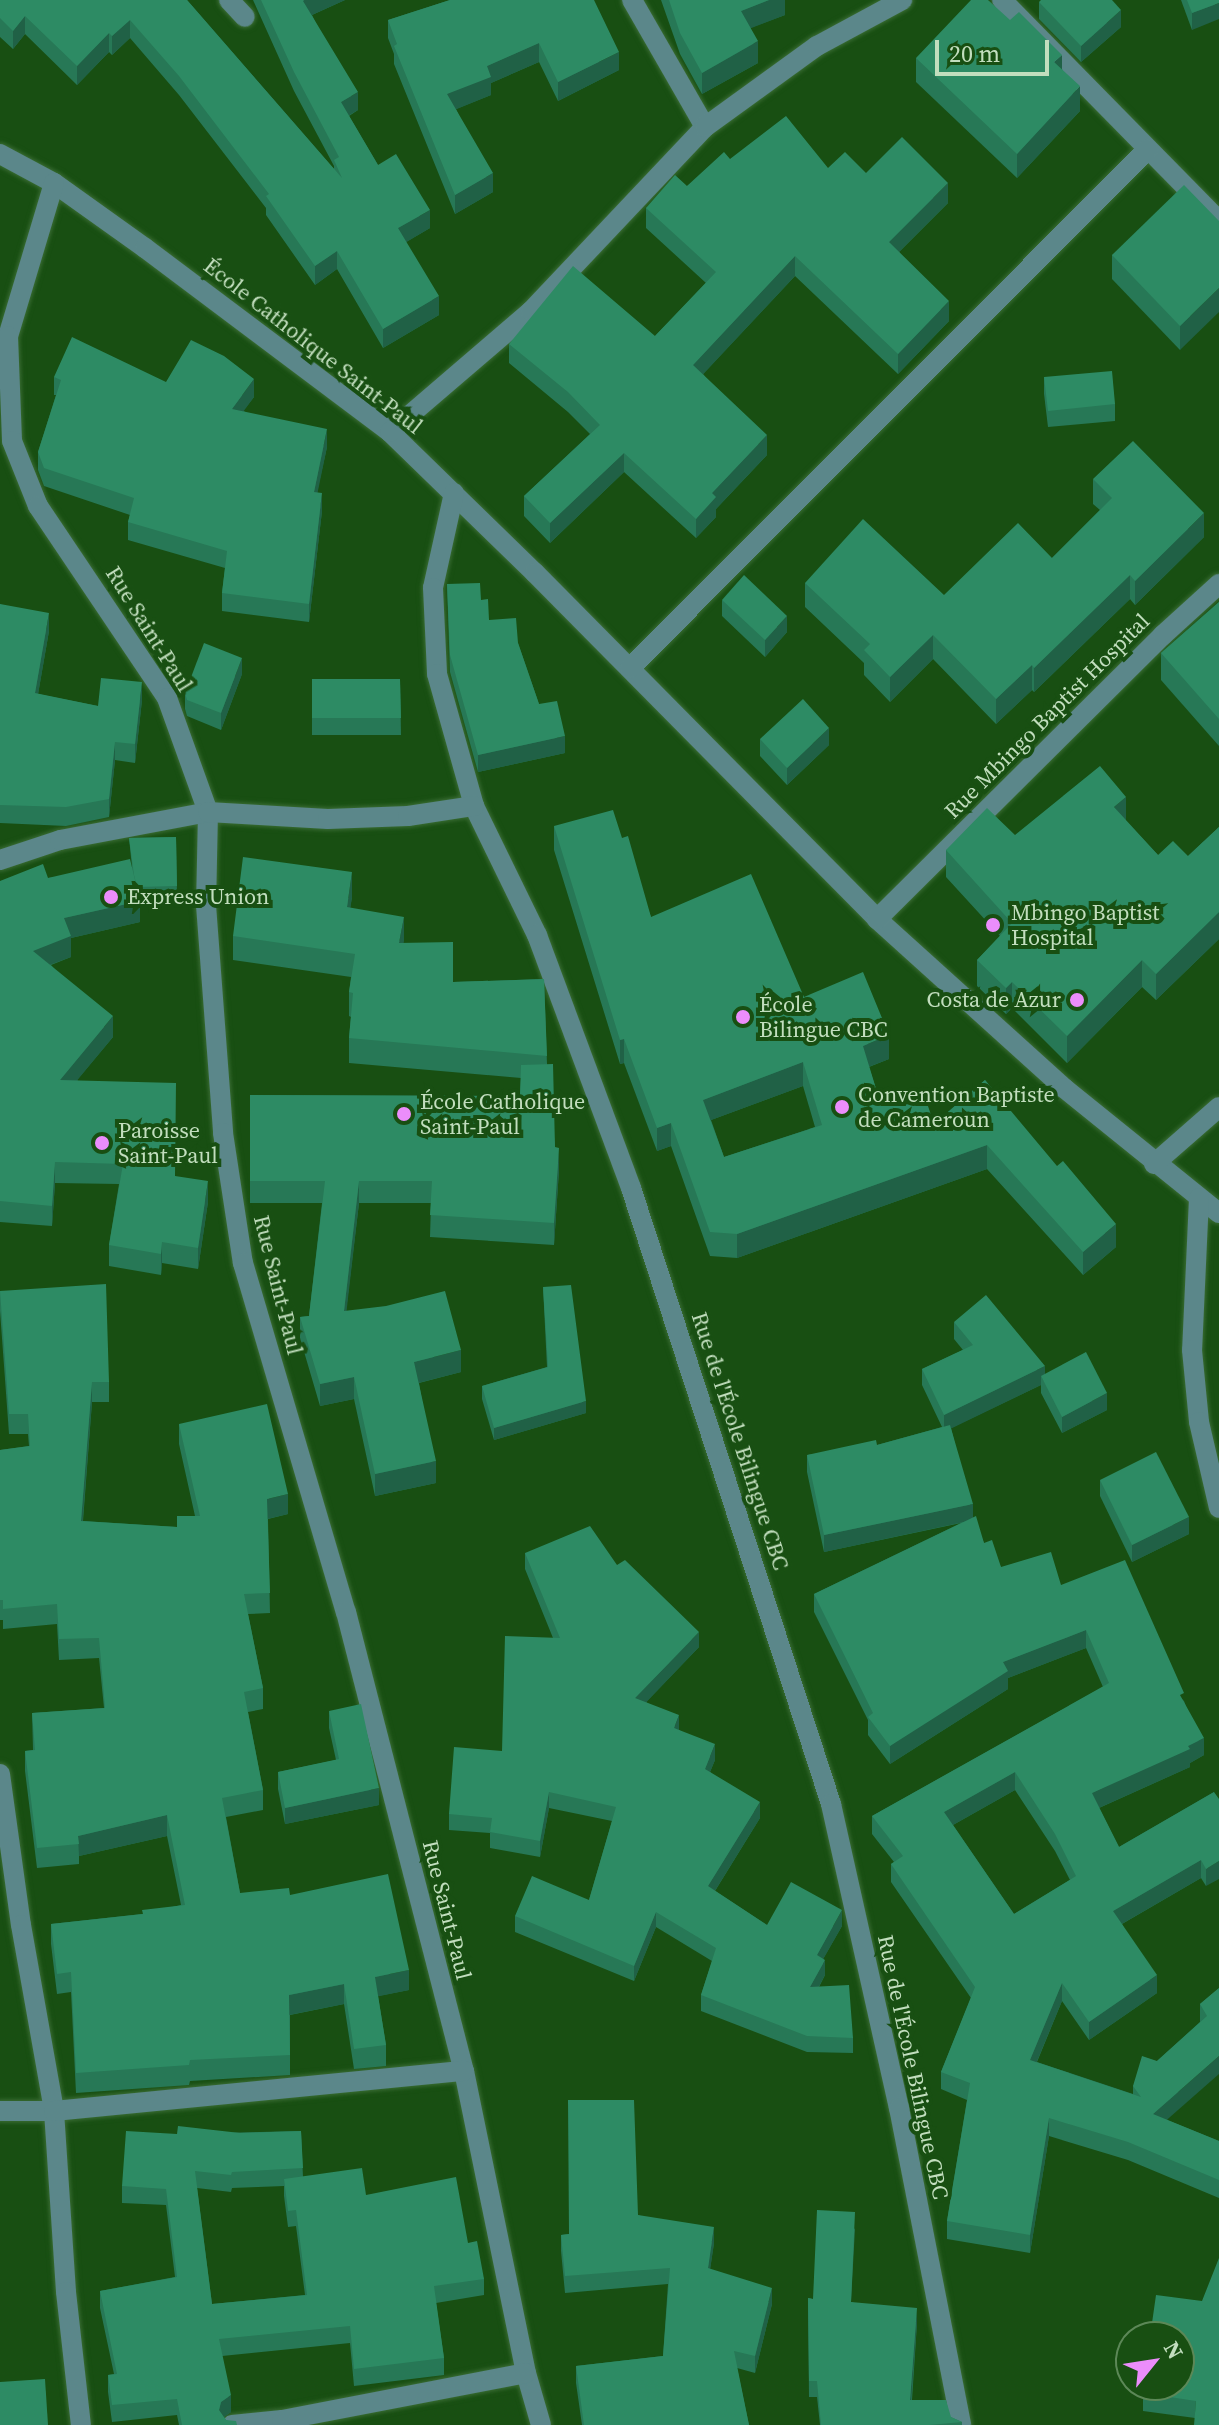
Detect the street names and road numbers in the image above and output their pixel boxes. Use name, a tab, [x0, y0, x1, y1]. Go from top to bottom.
street label: École Catholique Saint-Paul	[198, 252, 428, 440]
street label: Rue Saint-Paul	[100, 561, 198, 697]
street label: Rue Mbingo Baptist Hospital	[939, 608, 1155, 824]
street label: Rue Saint-Paul	[248, 1213, 308, 1357]
street label: Rue de l'École Bilingue CBC	[686, 1309, 794, 1573]
street label: Rue Saint-Paul	[417, 1838, 477, 1982]
street label: Rue de l'École Bilingue CBC	[872, 1933, 954, 2201]

